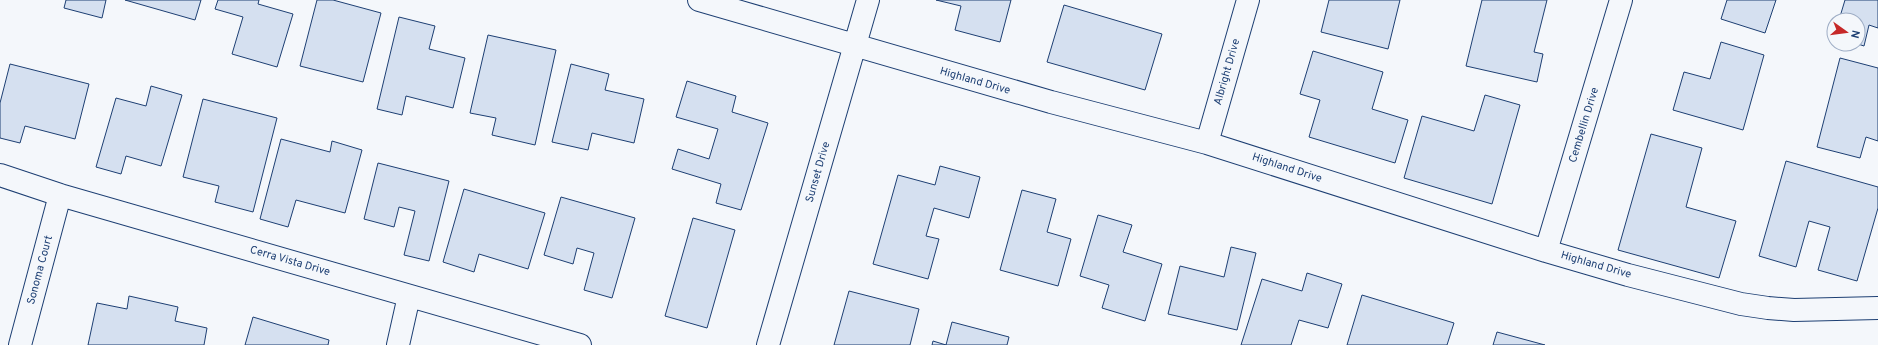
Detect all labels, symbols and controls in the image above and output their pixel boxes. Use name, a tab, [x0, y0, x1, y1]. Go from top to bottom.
north arrow	[1826, 12, 1866, 52]
text: N	[1847, 29, 1862, 40]
street label: Albright Drive	[1211, 37, 1243, 107]
street label: Highland Drive	[938, 64, 1012, 98]
street label: Cembellin Drive	[1566, 85, 1602, 164]
street label: Sunset Drive	[803, 140, 833, 204]
street label: Highland Drive	[1250, 150, 1324, 186]
street label: Sonoma Court	[24, 234, 56, 306]
street label: Cerra Vista Drive	[248, 243, 332, 279]
street label: Highland Drive	[1559, 248, 1633, 282]

